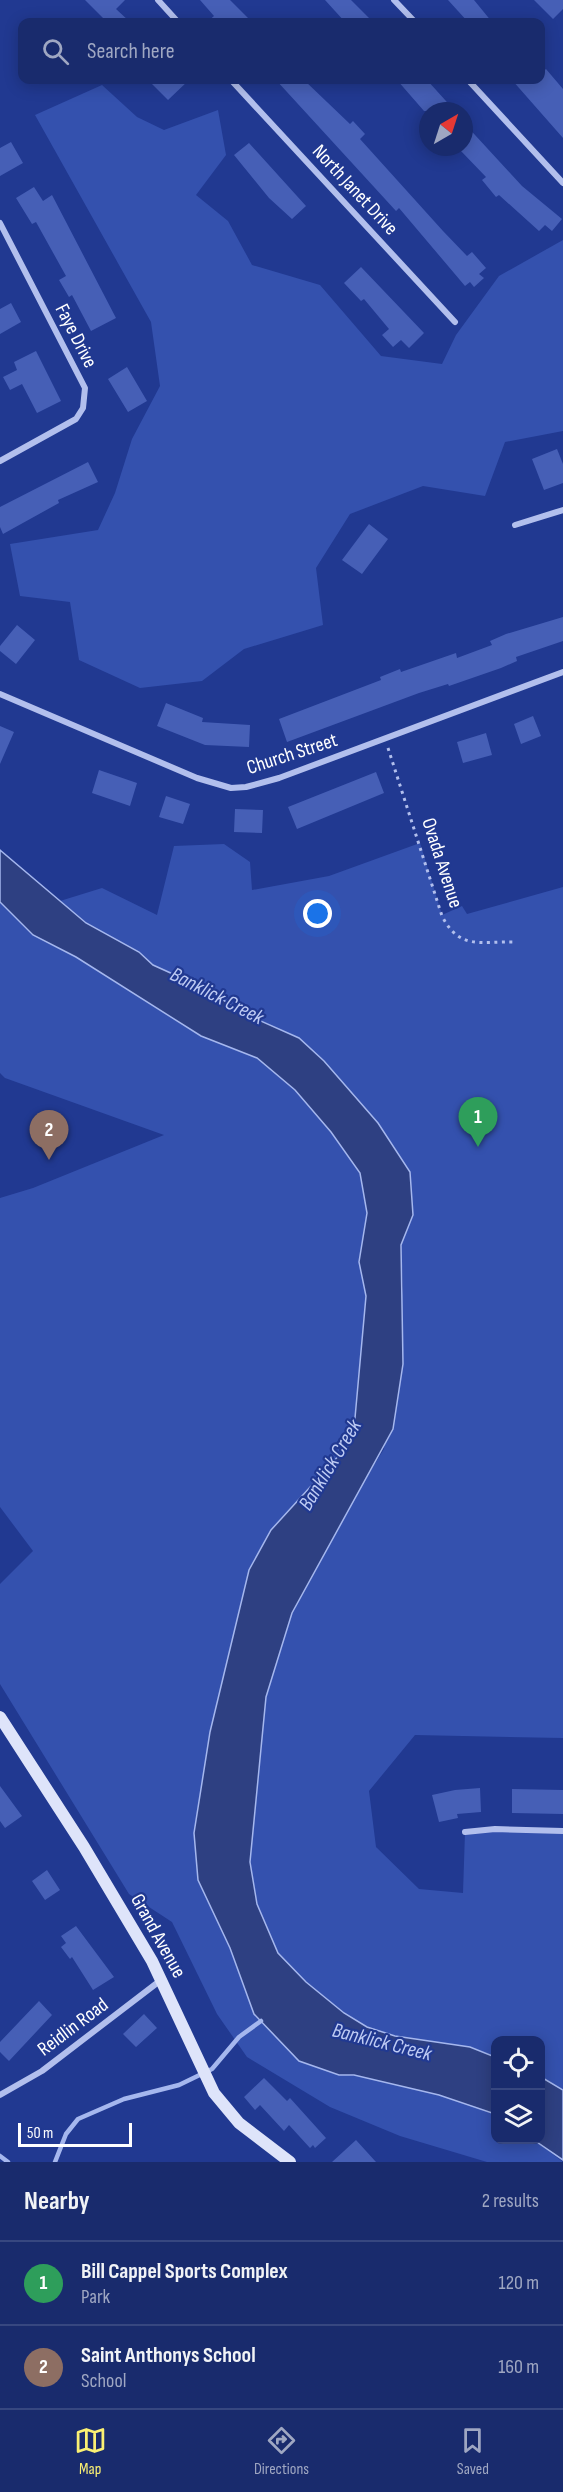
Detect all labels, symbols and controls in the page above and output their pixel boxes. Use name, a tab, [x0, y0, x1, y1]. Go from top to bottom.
search box	[18, 18, 545, 84]
icon: search	[39, 35, 72, 68]
text: Search here	[87, 38, 174, 65]
north arrow	[419, 102, 473, 156]
street label: North Janet Drive	[307, 140, 403, 240]
street label: Faye Drive	[50, 300, 102, 372]
street label: Church Street	[244, 728, 340, 780]
street label: Ovada Avenue	[416, 815, 468, 911]
your location	[303, 899, 332, 928]
water label: Banklick Creek	[166, 962, 269, 1031]
pin: 1	[458, 1098, 498, 1147]
pin: 2	[29, 1110, 68, 1160]
water label: Banklick Creek	[293, 1414, 367, 1515]
street label: Grand Avenue	[125, 1890, 191, 1982]
street label: Reidlin Road	[33, 1993, 113, 2061]
water label: Banklick Creek	[330, 2018, 435, 2067]
map controls	[491, 2036, 545, 2144]
button: locate	[491, 2036, 545, 2090]
button: layers	[491, 2090, 545, 2144]
scale bar	[18, 2120, 132, 2148]
text: 50 m	[27, 2124, 53, 2143]
text: Nearby	[24, 2186, 90, 2217]
text: 2 results	[482, 2189, 539, 2213]
text: Bill Cappel Sports Complex	[81, 2258, 288, 2285]
text: 1	[40, 2271, 47, 2295]
text: 120 m	[499, 2271, 539, 2295]
text: Park	[81, 2285, 110, 2309]
text: Saint Anthonys School	[81, 2342, 256, 2369]
text: 2	[39, 2355, 48, 2379]
text: 160 m	[498, 2355, 539, 2379]
text: School	[81, 2369, 126, 2393]
tab: Map	[74, 2424, 107, 2479]
tab: Directions	[254, 2424, 309, 2479]
tab: Saved	[456, 2424, 489, 2479]

